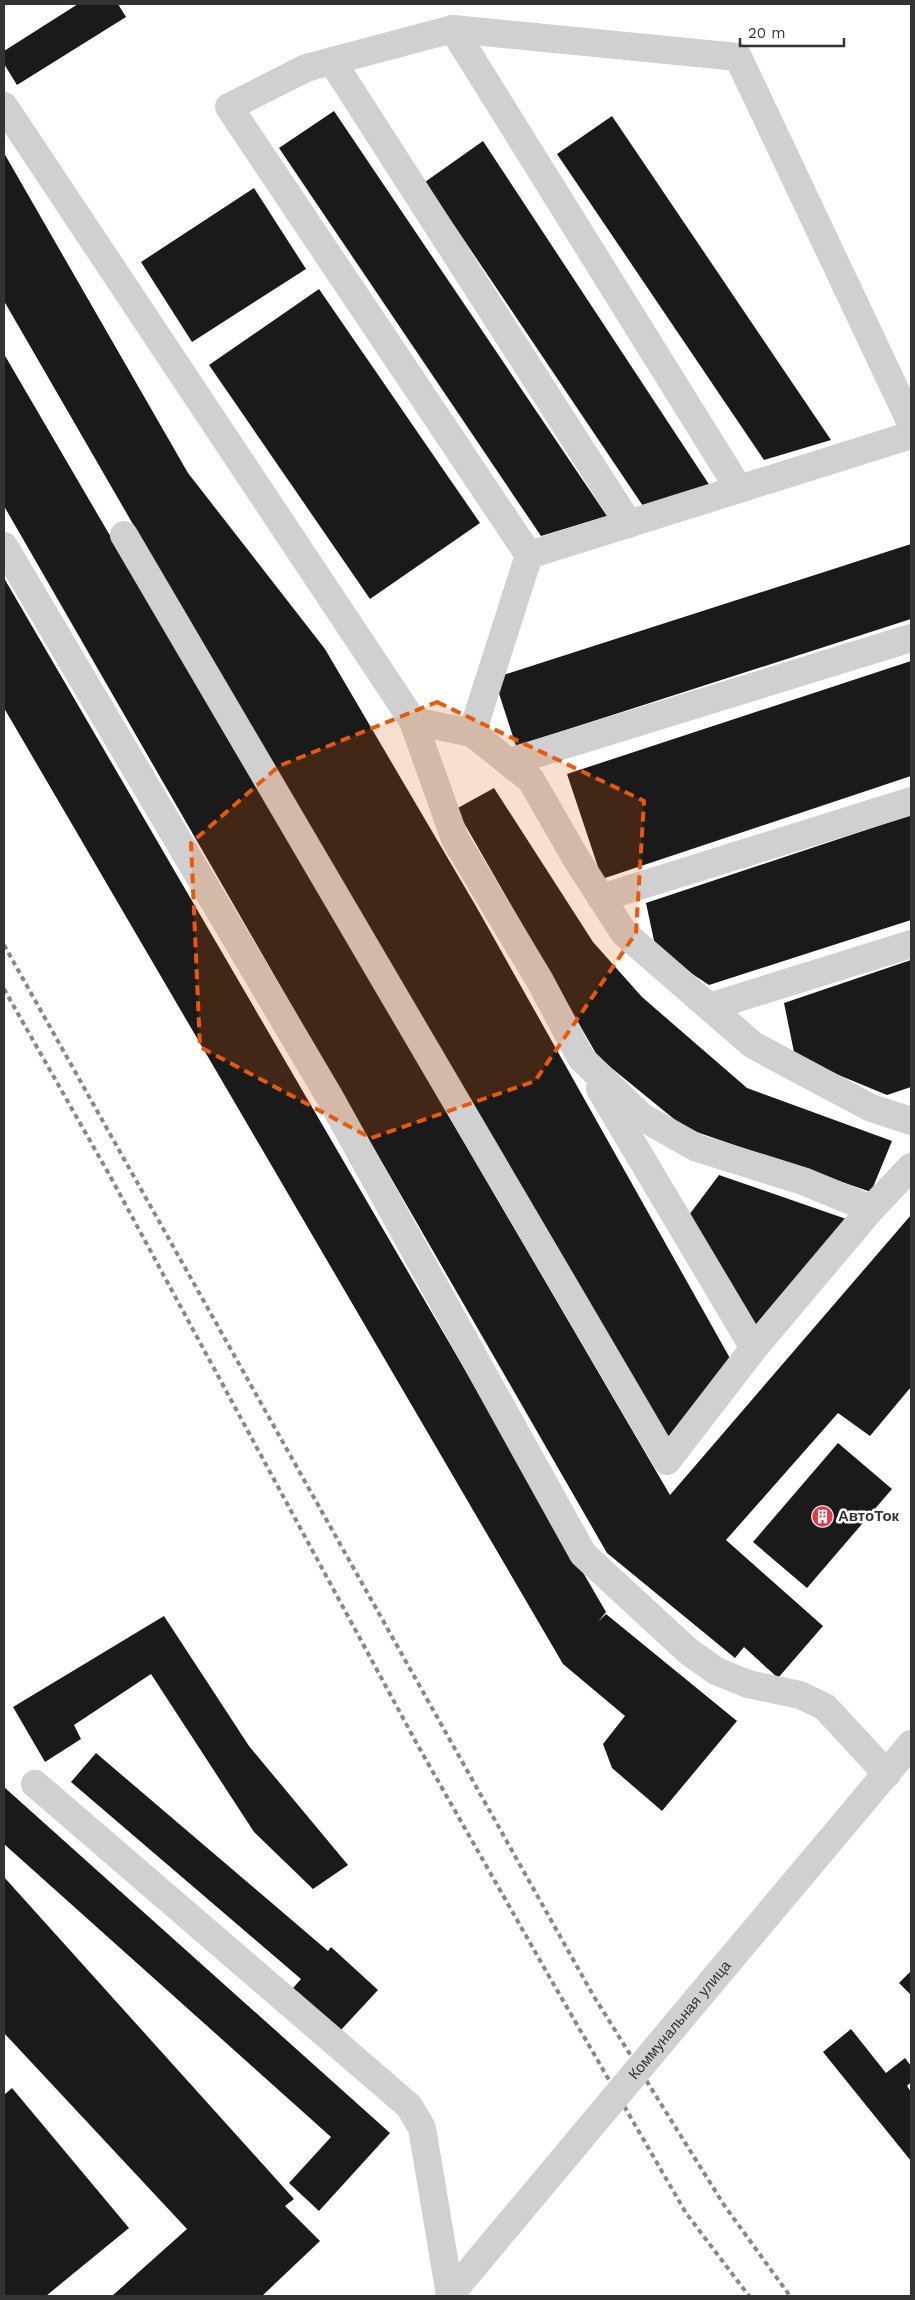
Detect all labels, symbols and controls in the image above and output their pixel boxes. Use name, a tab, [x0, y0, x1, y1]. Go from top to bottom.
scale bar	[740, 15, 844, 47]
text: 20 m	[748, 24, 786, 42]
building icon: АвтоТок	[810, 1504, 834, 1528]
place label: АвтоТок	[838, 1507, 900, 1525]
street label: Коммунальная улица	[625, 1956, 735, 2083]

